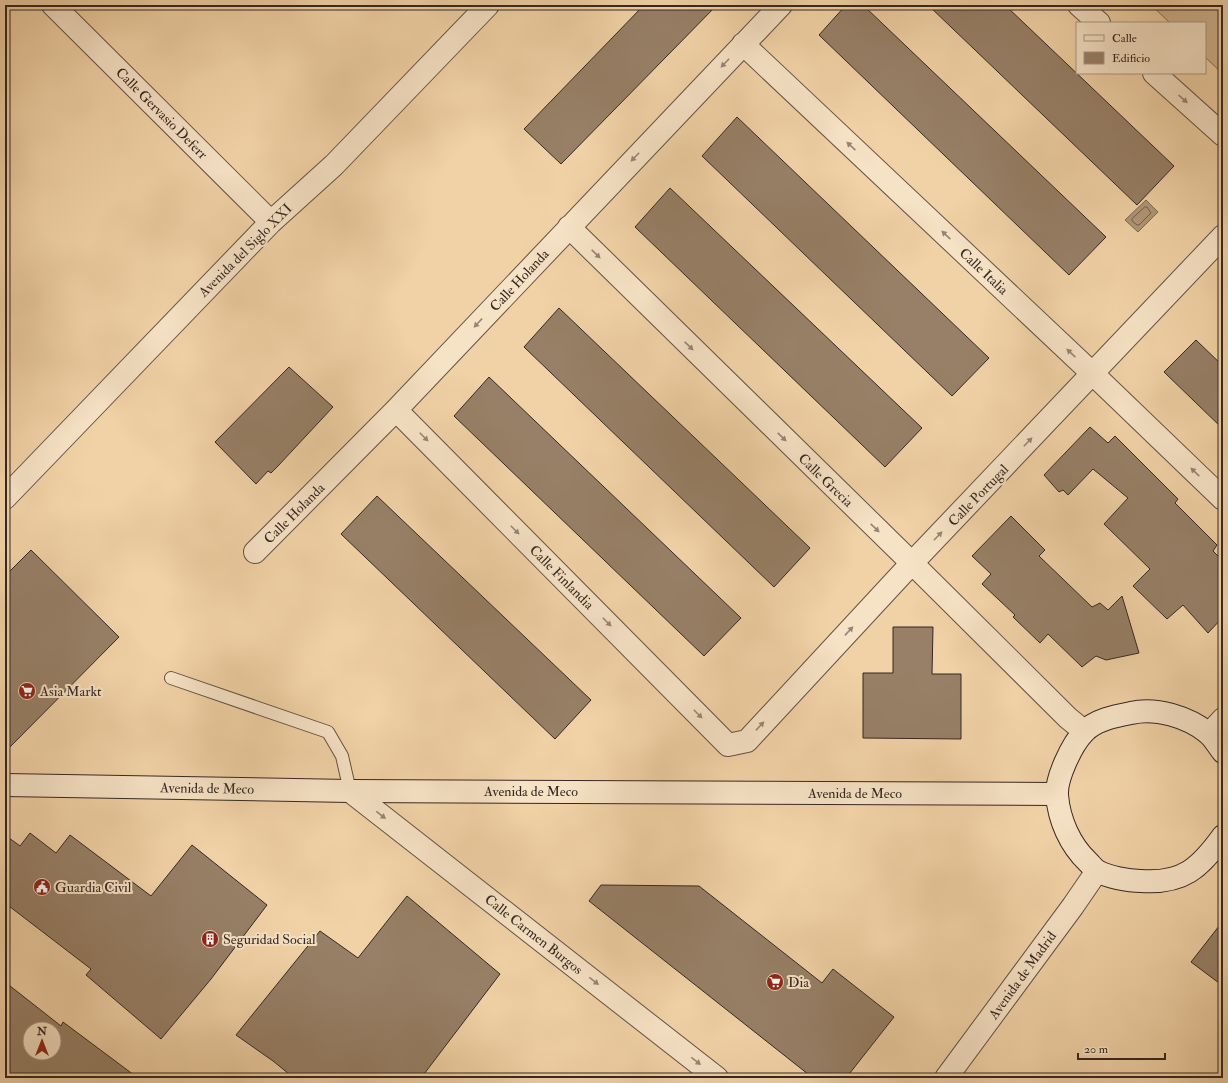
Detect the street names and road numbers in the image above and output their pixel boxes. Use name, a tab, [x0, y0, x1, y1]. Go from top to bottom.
street label: Calle Gervasio Deferr	[112, 64, 212, 163]
street label: Avenida del Siglo XXI	[194, 200, 296, 301]
street label: Calle Italia	[956, 244, 1012, 298]
street label: Calle Holanda	[486, 245, 553, 315]
street label: Calle Grecia	[795, 450, 857, 511]
street label: Calle Portugal	[945, 461, 1012, 530]
street label: Calle Holanda	[260, 479, 328, 547]
street label: Calle Finlandia	[526, 542, 598, 613]
street label: Avenida de Meco	[159, 779, 254, 798]
street label: Avenida de Meco	[483, 783, 578, 800]
street label: Avenida de Meco	[807, 785, 902, 802]
street label: Calle Carmen Burgos	[481, 891, 586, 978]
street label: Avenida de Madrid	[984, 928, 1060, 1023]

